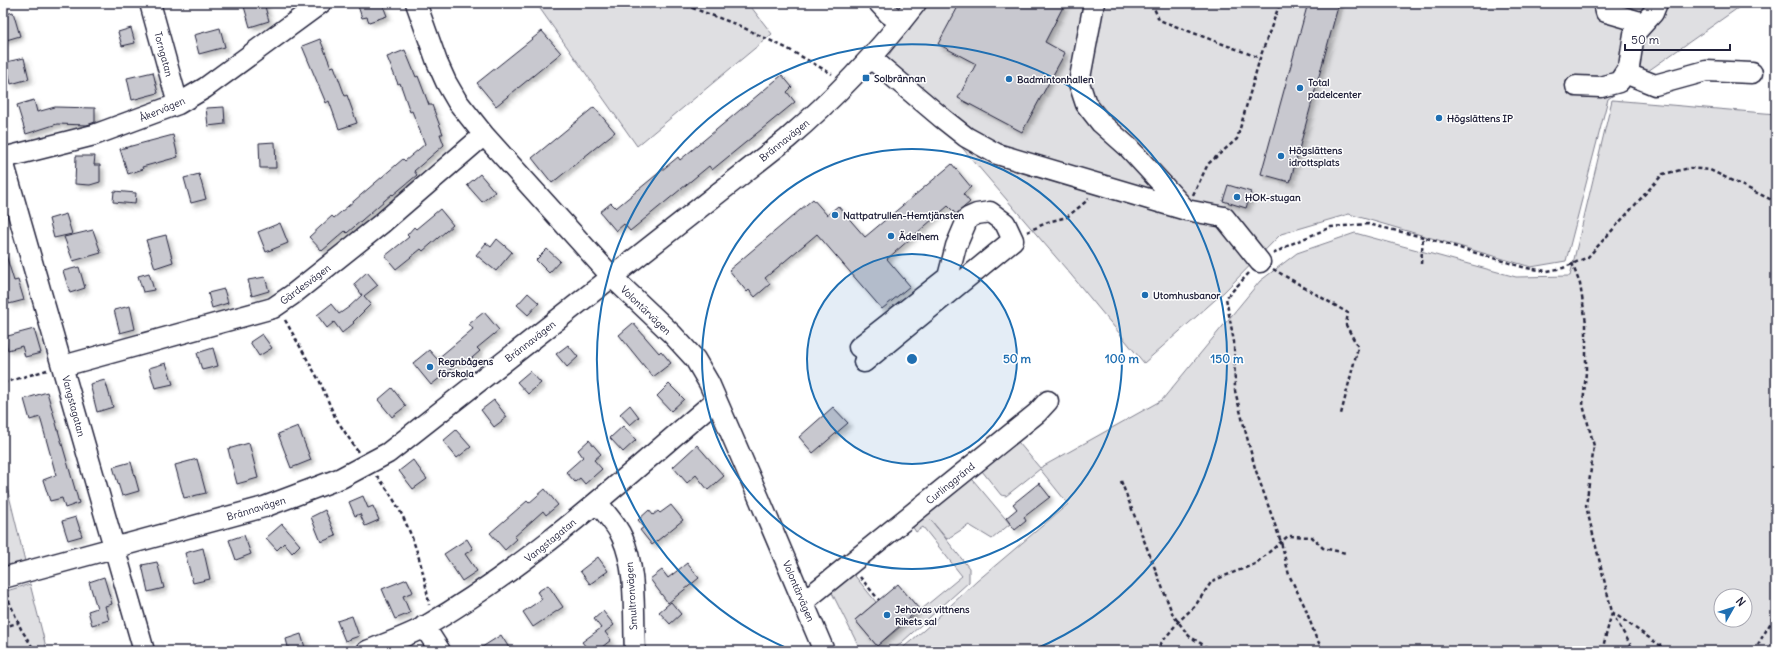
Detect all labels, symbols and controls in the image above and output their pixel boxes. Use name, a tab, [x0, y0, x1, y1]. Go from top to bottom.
scale bar	[1625, 26, 1730, 52]
street label: Torngatan	[151, 30, 176, 78]
text: 50 m	[1631, 32, 1660, 47]
place label: Solbrännan	[874, 72, 926, 85]
marker: Solbrännan	[861, 73, 871, 83]
place label: Badmintonhallen	[1017, 73, 1094, 86]
marker: Badmintonhallen	[1004, 74, 1014, 84]
place label: Total padelcenter	[1308, 76, 1362, 101]
marker: Total padelcenter	[1295, 83, 1305, 93]
street label: Åkervägen	[137, 94, 187, 125]
place label: Högslättens IP	[1447, 112, 1513, 125]
marker: Högslättens IP	[1434, 113, 1444, 123]
street label: Brännavägen	[757, 116, 812, 165]
place label: Högslättens idrottsplats	[1289, 144, 1343, 169]
marker: Högslättens idrottsplats	[1276, 151, 1286, 161]
place label: HOK-stugan	[1245, 191, 1301, 204]
marker: HOK-stugan	[1232, 192, 1242, 202]
place label: Nattpatrullen-Hemtjänsten	[843, 209, 964, 222]
marker: Nattpatrullen-Hemtjänsten	[830, 210, 840, 220]
place label: Ädelhem	[899, 230, 939, 243]
marker: Ädelhem	[886, 231, 896, 241]
street label: Gärdesvägen	[277, 261, 333, 308]
street label: Volontärvägen	[618, 283, 674, 338]
place label: Utomhusbanor	[1153, 289, 1221, 302]
marker: Utomhusbanor	[1140, 290, 1150, 300]
street label: Brännavägen	[502, 317, 558, 365]
text: 50 m	[1003, 351, 1032, 366]
text: 100 m	[1105, 351, 1139, 366]
text: 150 m	[1211, 351, 1244, 366]
centre of rings	[905, 352, 919, 366]
place label: Regnbågens förskola	[437, 355, 494, 380]
marker: Regnbågens förskola	[425, 362, 435, 372]
street label: Vangstagatan	[59, 374, 88, 438]
street label: Curlinggränd	[923, 460, 977, 507]
street label: Brännavägen	[225, 493, 287, 524]
street label: Vangstagatan	[522, 515, 579, 565]
street label: Volontärvägen	[780, 559, 817, 624]
street label: Smultronvägen	[623, 561, 640, 630]
north arrow	[1713, 588, 1753, 628]
text: N	[1733, 594, 1749, 609]
place label: Jehovas vittnens Rikets sal	[895, 603, 970, 628]
marker: Jehovas vittnens Rikets sal	[882, 610, 892, 620]

